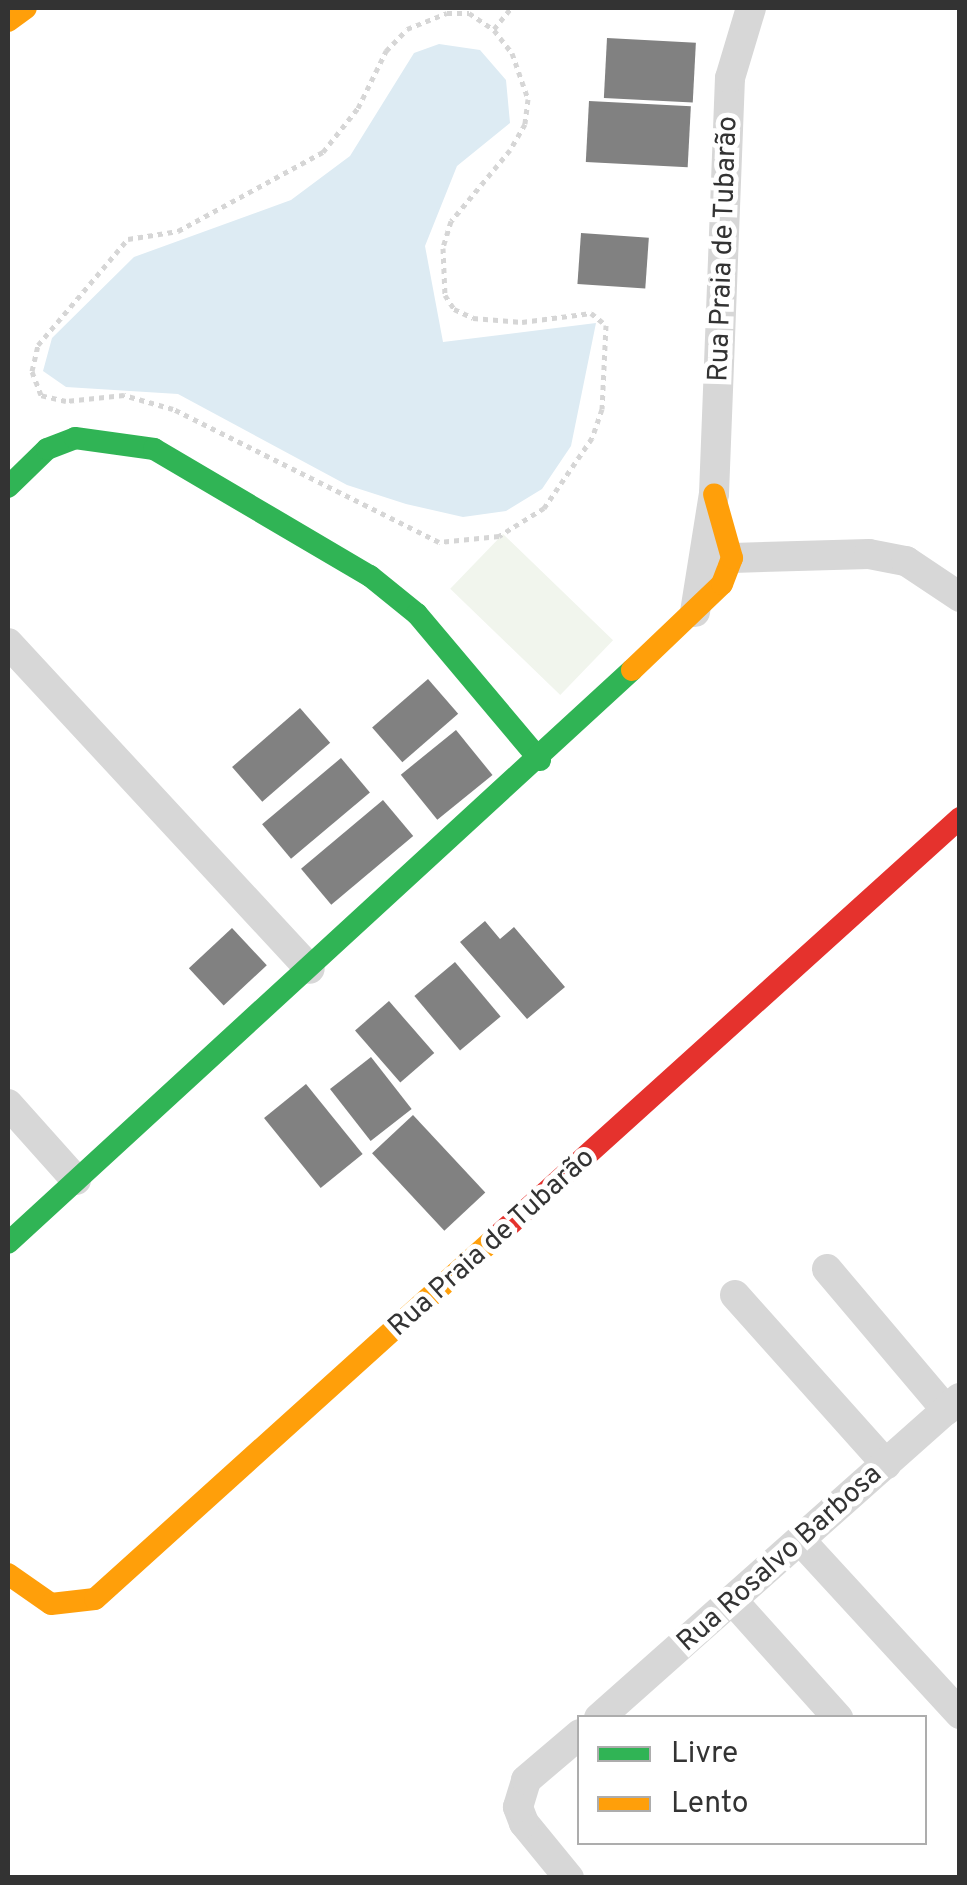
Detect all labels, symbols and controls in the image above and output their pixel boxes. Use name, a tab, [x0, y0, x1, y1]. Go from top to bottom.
street label: Rua Praia de Tubarão	[703, 115, 745, 383]
street label: Rua Praia de Tubarão	[382, 1141, 602, 1345]
street label: Rua Rosalvo Barbosa	[671, 1458, 889, 1660]
legend	[577, 1715, 927, 1845]
text: Livre	[671, 1736, 738, 1773]
text: Lento	[671, 1786, 748, 1823]

